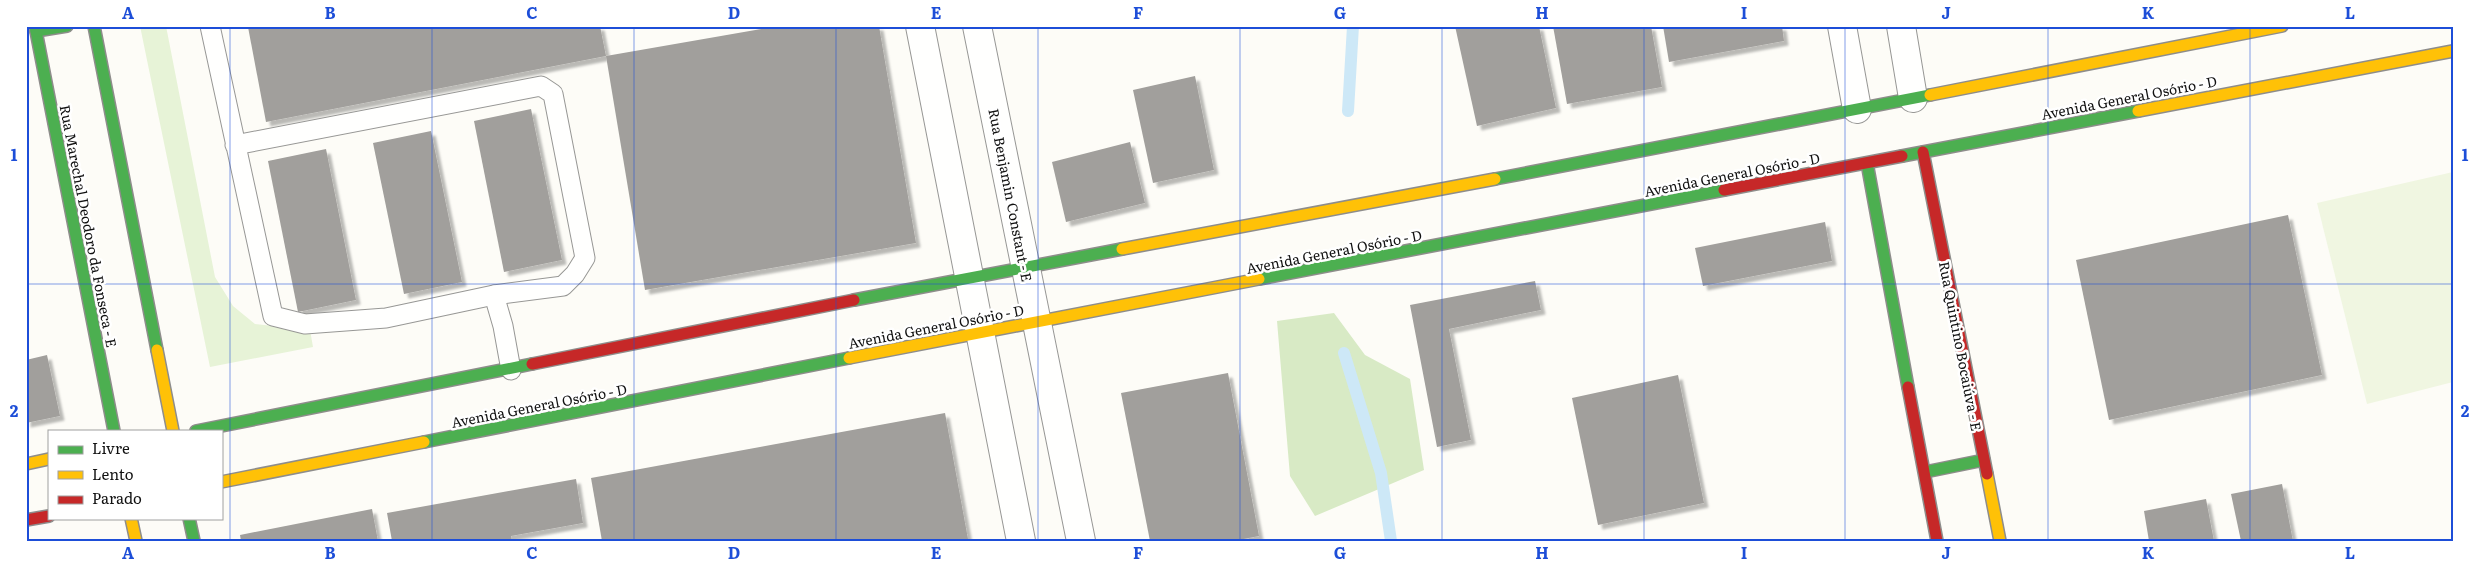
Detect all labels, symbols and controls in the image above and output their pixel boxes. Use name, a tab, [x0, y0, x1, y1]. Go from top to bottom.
text: A	[122, 0, 134, 24]
text: B	[324, 0, 336, 24]
text: C	[526, 0, 538, 24]
text: D	[728, 0, 740, 24]
text: E	[931, 0, 942, 24]
text: F	[1133, 0, 1143, 24]
text: G	[1334, 0, 1346, 24]
text: H	[1535, 0, 1549, 24]
text: I	[1741, 0, 1747, 24]
text: J	[1941, 0, 1951, 24]
text: K	[2142, 0, 2155, 24]
text: L	[2345, 0, 2355, 24]
street label: Avenida General Osório - D	[2040, 70, 2219, 124]
street label: Rua Marechal Deodoro da Fonseca - E	[56, 103, 122, 349]
street label: Rua Benjamin Constant - E	[984, 107, 1038, 283]
text: 1	[11, 142, 18, 166]
text: 1	[2462, 142, 2469, 166]
street label: Avenida General Osório - D	[1643, 147, 1822, 201]
street label: Avenida General Osório - D	[1245, 224, 1424, 278]
street label: Rua Quintino Bocaiúva - E	[1935, 259, 1987, 433]
street label: Avenida General Osório - D	[847, 299, 1026, 353]
street label: Avenida General Osório - D	[450, 378, 629, 432]
text: 2	[10, 398, 19, 422]
text: 2	[2461, 398, 2470, 422]
legend	[48, 430, 222, 520]
text: Livre	[92, 436, 130, 459]
text: Lento	[92, 462, 134, 485]
text: Parado	[92, 486, 142, 509]
text: A	[122, 540, 134, 564]
text: B	[324, 540, 336, 564]
text: C	[526, 540, 538, 564]
text: D	[728, 540, 740, 564]
text: E	[931, 540, 942, 564]
text: F	[1133, 540, 1143, 564]
text: G	[1334, 540, 1346, 564]
text: H	[1535, 540, 1549, 564]
text: I	[1741, 540, 1747, 564]
text: J	[1941, 540, 1951, 564]
text: K	[2142, 540, 2155, 564]
text: L	[2345, 540, 2355, 564]

